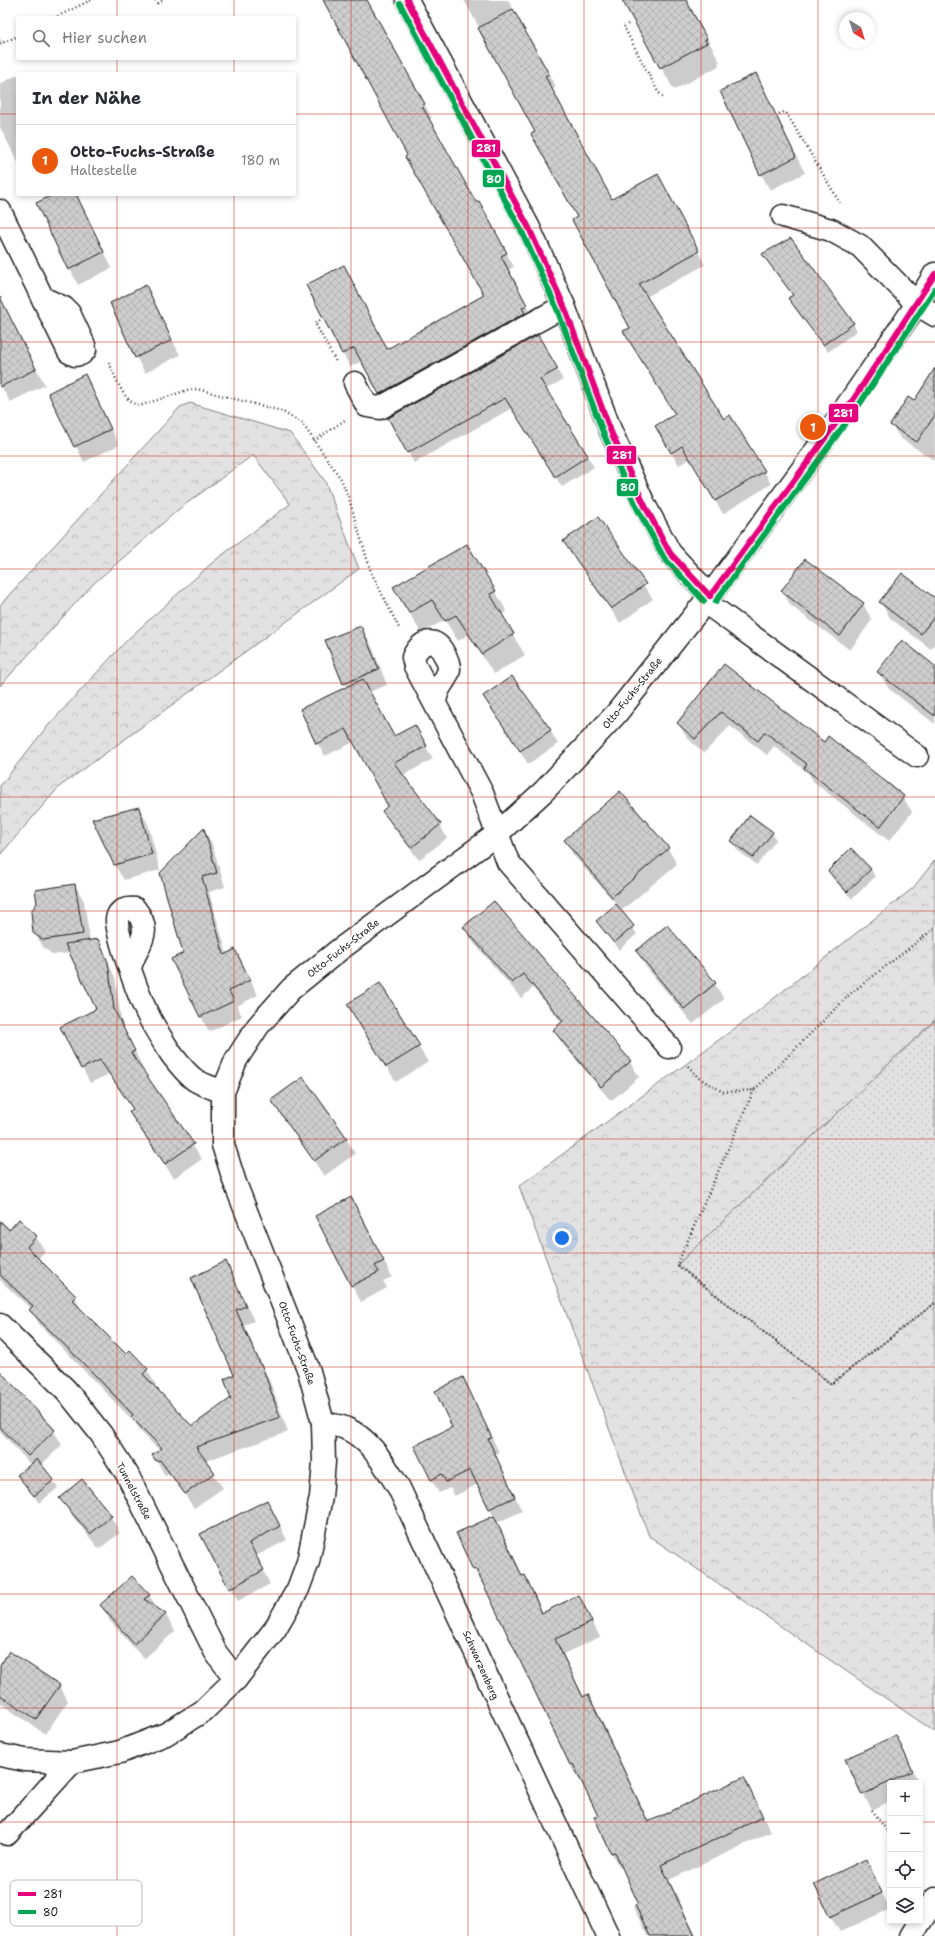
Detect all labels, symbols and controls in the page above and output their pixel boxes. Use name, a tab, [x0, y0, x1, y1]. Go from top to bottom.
north arrow	[839, 12, 875, 48]
search box	[16, 16, 296, 60]
icon: search	[30, 27, 52, 49]
text: Hier suchen	[62, 28, 147, 48]
text: In der Nähe	[32, 87, 141, 109]
line badge: 281	[471, 139, 501, 158]
text: 281	[476, 141, 496, 156]
text: Otto-Fuchs-Straße	[70, 142, 215, 162]
text: 1	[42, 152, 48, 169]
text: 180 m	[241, 152, 280, 169]
text: Haltestelle	[70, 162, 137, 179]
line badge: 80	[482, 169, 505, 188]
text: 80	[486, 172, 502, 187]
line badge: 281	[828, 403, 859, 423]
text: 281	[833, 406, 853, 421]
pin: 1	[800, 412, 826, 442]
line badge: 281	[606, 445, 637, 465]
text: 281	[612, 448, 632, 463]
line badge: 80	[616, 478, 639, 497]
text: 80	[620, 480, 636, 495]
street label: Otto-Fuchs-Straße	[599, 654, 665, 731]
street label: Otto-Fuchs-Straße	[304, 915, 382, 980]
your location	[552, 1228, 572, 1248]
street label: Otto-Fuchs-Straße	[276, 1299, 318, 1387]
street label: Tunnelstraße	[113, 1460, 155, 1522]
street label: Schwarzenberg	[460, 1628, 502, 1702]
map controls	[887, 1780, 923, 1924]
button: +	[887, 1780, 923, 1816]
button: −	[887, 1816, 923, 1852]
button: locate	[887, 1852, 923, 1888]
legend	[10, 1880, 142, 1926]
text: 281	[43, 1887, 62, 1902]
button: layers	[887, 1888, 923, 1924]
text: 80	[43, 1905, 58, 1920]

